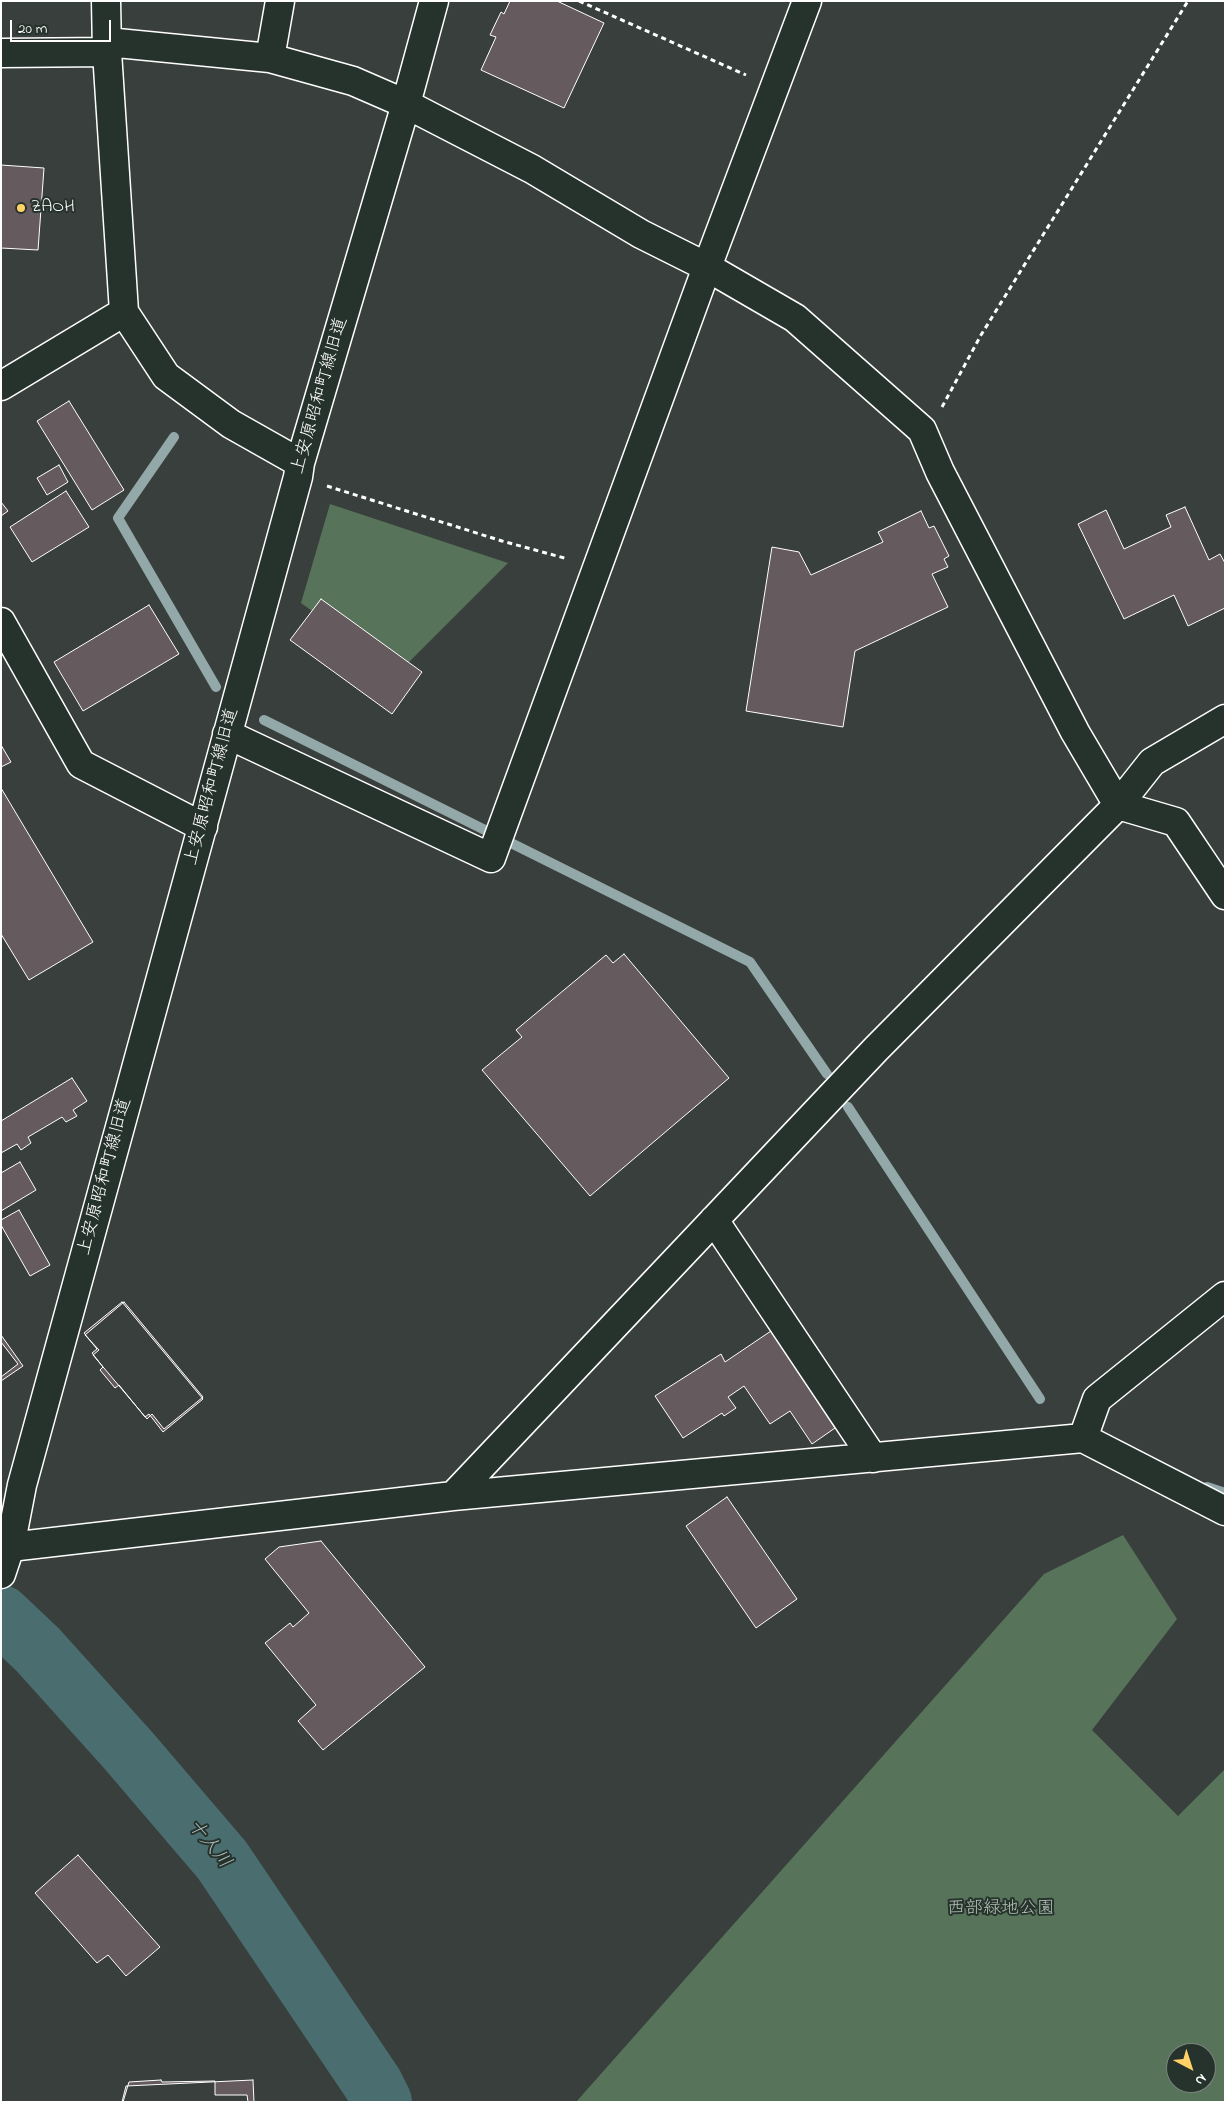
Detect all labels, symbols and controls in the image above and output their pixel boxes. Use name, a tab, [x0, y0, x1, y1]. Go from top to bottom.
scale bar	[12, 10, 114, 42]
text: 20 m	[18, 18, 47, 40]
place label: ZAOH	[31, 197, 75, 219]
marker: ZAOH	[15, 202, 27, 214]
street label: 上安原昭和町線旧道	[288, 315, 354, 477]
street label: 上安原昭和町線旧道	[182, 706, 244, 868]
street label: 上安原昭和町線旧道	[75, 1096, 137, 1258]
water label: 十人川	[181, 1816, 235, 1874]
park label: 西部緑地公園	[947, 1899, 1055, 1921]
north arrow	[1166, 2043, 1216, 2093]
text: N	[1190, 2068, 1211, 2090]

